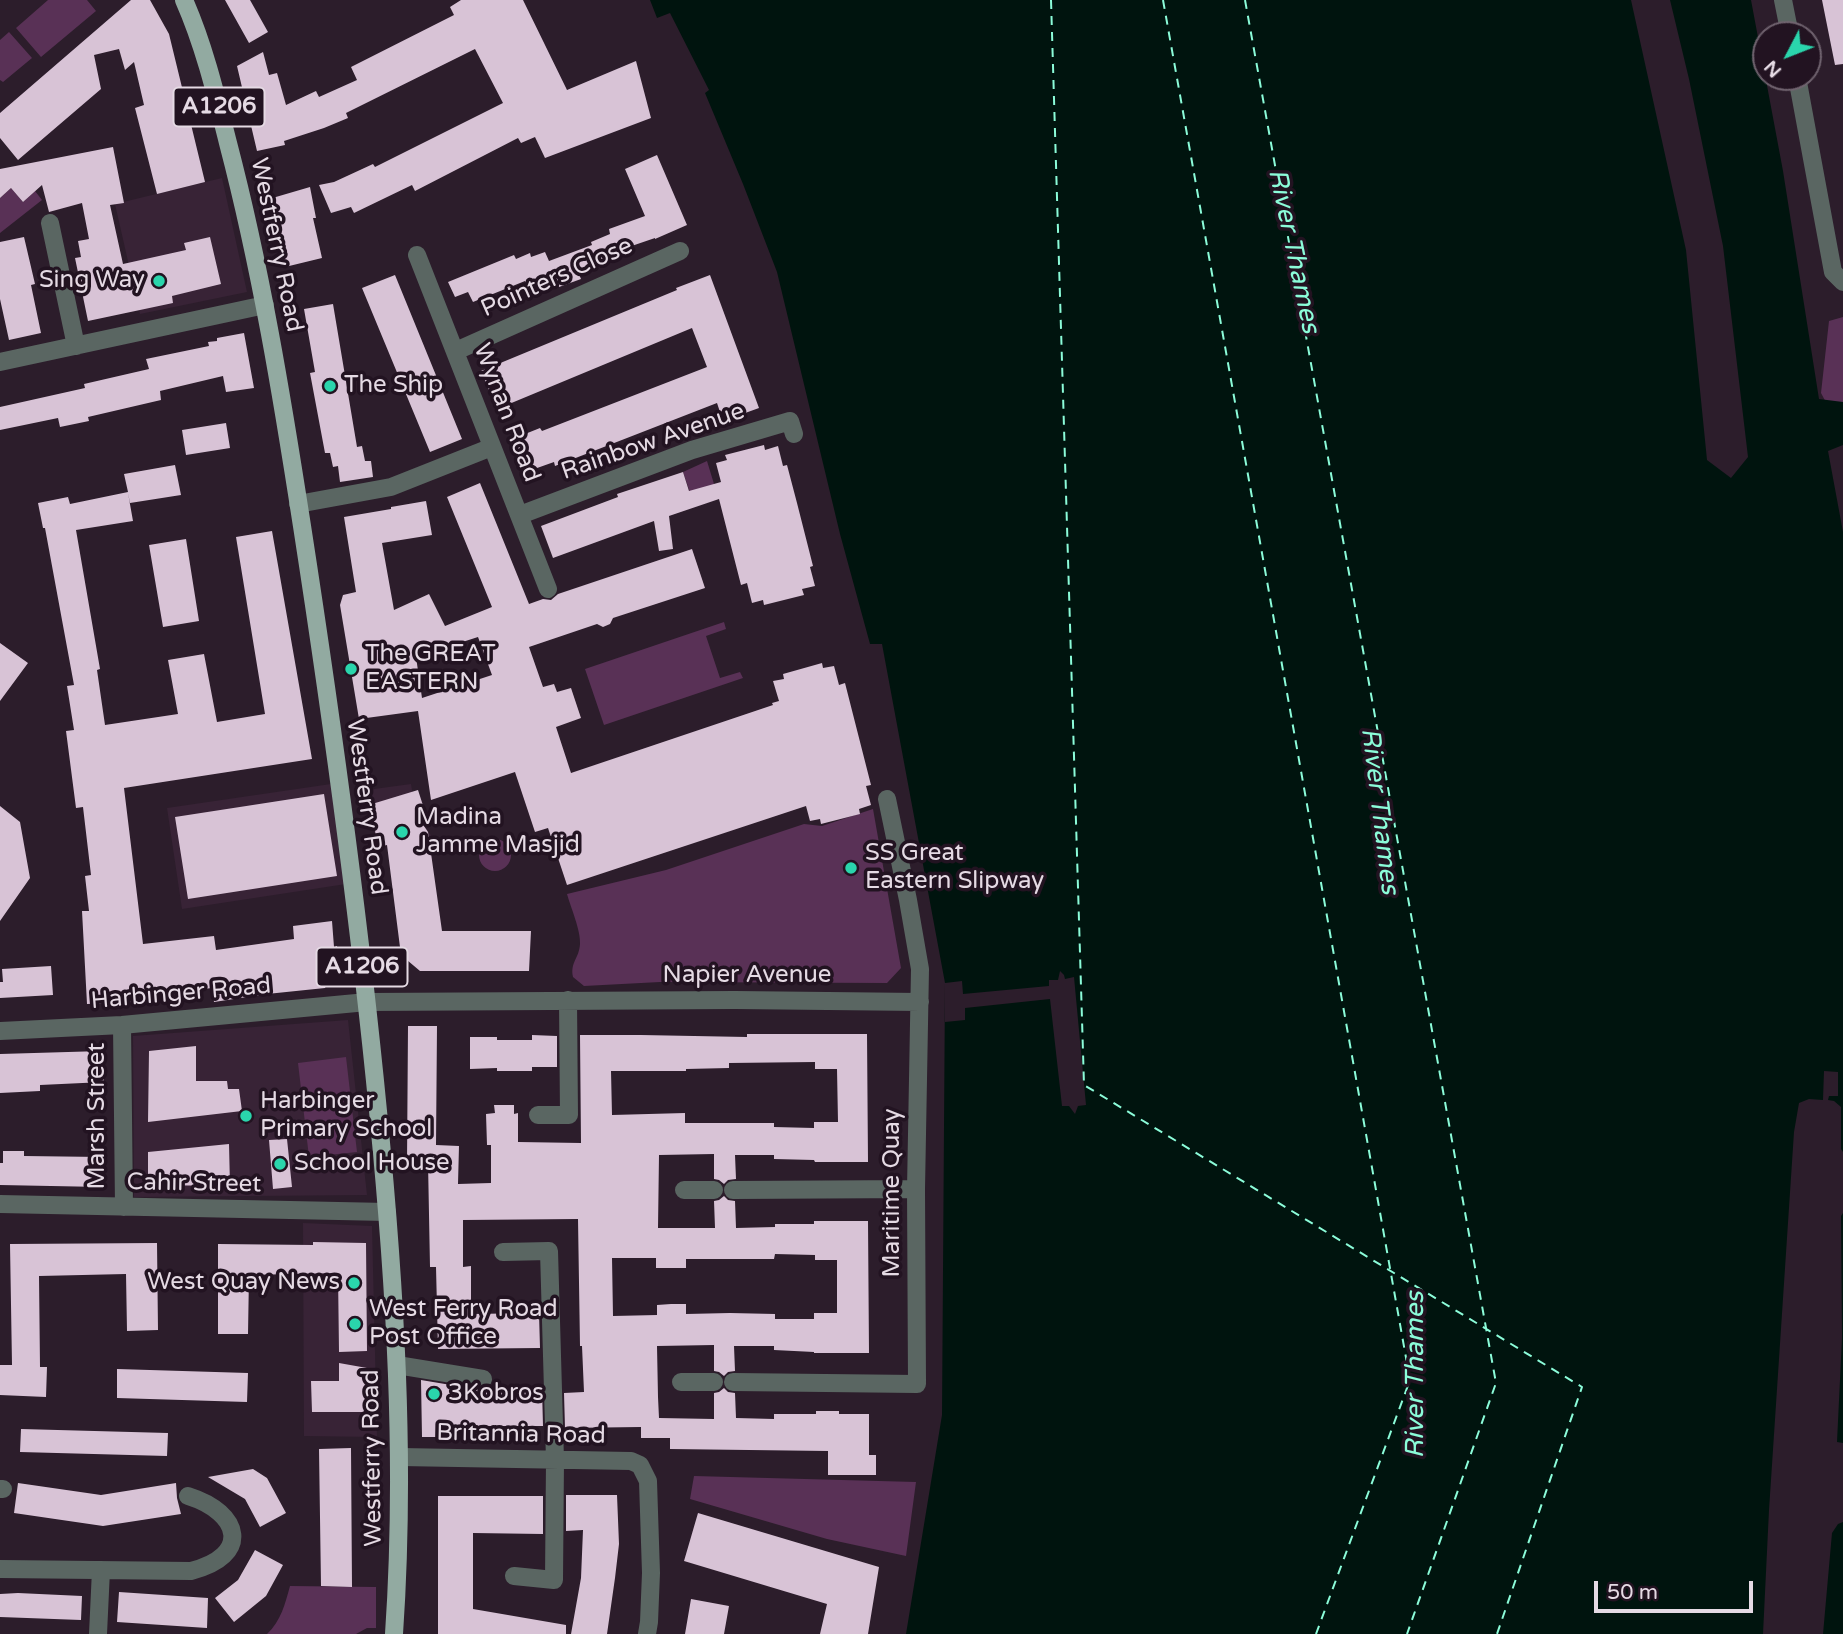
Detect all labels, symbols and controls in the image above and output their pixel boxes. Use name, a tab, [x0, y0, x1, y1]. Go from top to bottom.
north arrow	[1752, 21, 1822, 91]
text: N	[1760, 56, 1786, 82]
road number: A1206	[174, 88, 264, 127]
street label: Westferry Road	[243, 155, 309, 335]
water label: River Thames	[1260, 166, 1326, 336]
street label: Pointers Close	[477, 232, 637, 324]
place label: Sing Way	[39, 267, 145, 295]
marker: Sing Way	[151, 273, 167, 289]
street label: Wynan Road	[466, 340, 546, 486]
place label: The Ship	[344, 372, 443, 400]
marker: The Ship	[322, 378, 338, 394]
street label: Rainbow Avenue	[558, 397, 748, 487]
place label: The GREAT EASTERN	[365, 641, 496, 697]
marker: The GREAT EASTERN	[343, 661, 359, 677]
street label: Westferry Road	[339, 717, 393, 897]
water label: River Thames	[1353, 726, 1405, 896]
place label: Madina Jamme Masjid	[416, 804, 580, 860]
marker: Madina Jamme Masjid	[394, 824, 410, 840]
place label: SS Great Eastern Slipway	[865, 840, 1044, 896]
marker: SS Great Eastern Slipway	[843, 860, 859, 876]
road number: A1206	[316, 948, 408, 986]
street label: Napier Avenue	[663, 962, 831, 990]
street label: Harbinger Road	[90, 972, 272, 1016]
street label: Marsh Street	[84, 1043, 112, 1189]
place label: Harbinger Primary School	[260, 1088, 432, 1144]
marker: Harbinger Primary School	[238, 1108, 254, 1124]
street label: Maritime Quay	[879, 1109, 907, 1277]
place label: School House	[294, 1150, 450, 1178]
marker: School House	[272, 1156, 288, 1172]
street label: Cahir Street	[126, 1168, 262, 1200]
place label: West Quay News	[147, 1269, 340, 1297]
marker: West Quay News	[346, 1275, 362, 1291]
water label: River Thames	[1400, 1291, 1432, 1459]
place label: West Ferry Road Post Office	[369, 1296, 558, 1352]
marker: West Ferry Road Post Office	[347, 1316, 363, 1332]
street label: Westferry Road	[357, 1369, 389, 1547]
place label: 3Kobros	[448, 1380, 544, 1408]
marker: 3Kobros	[426, 1386, 442, 1402]
street label: Britannia Road	[436, 1419, 606, 1451]
scale bar	[1598, 1568, 1757, 1612]
text: 50 m	[1607, 1580, 1658, 1605]

